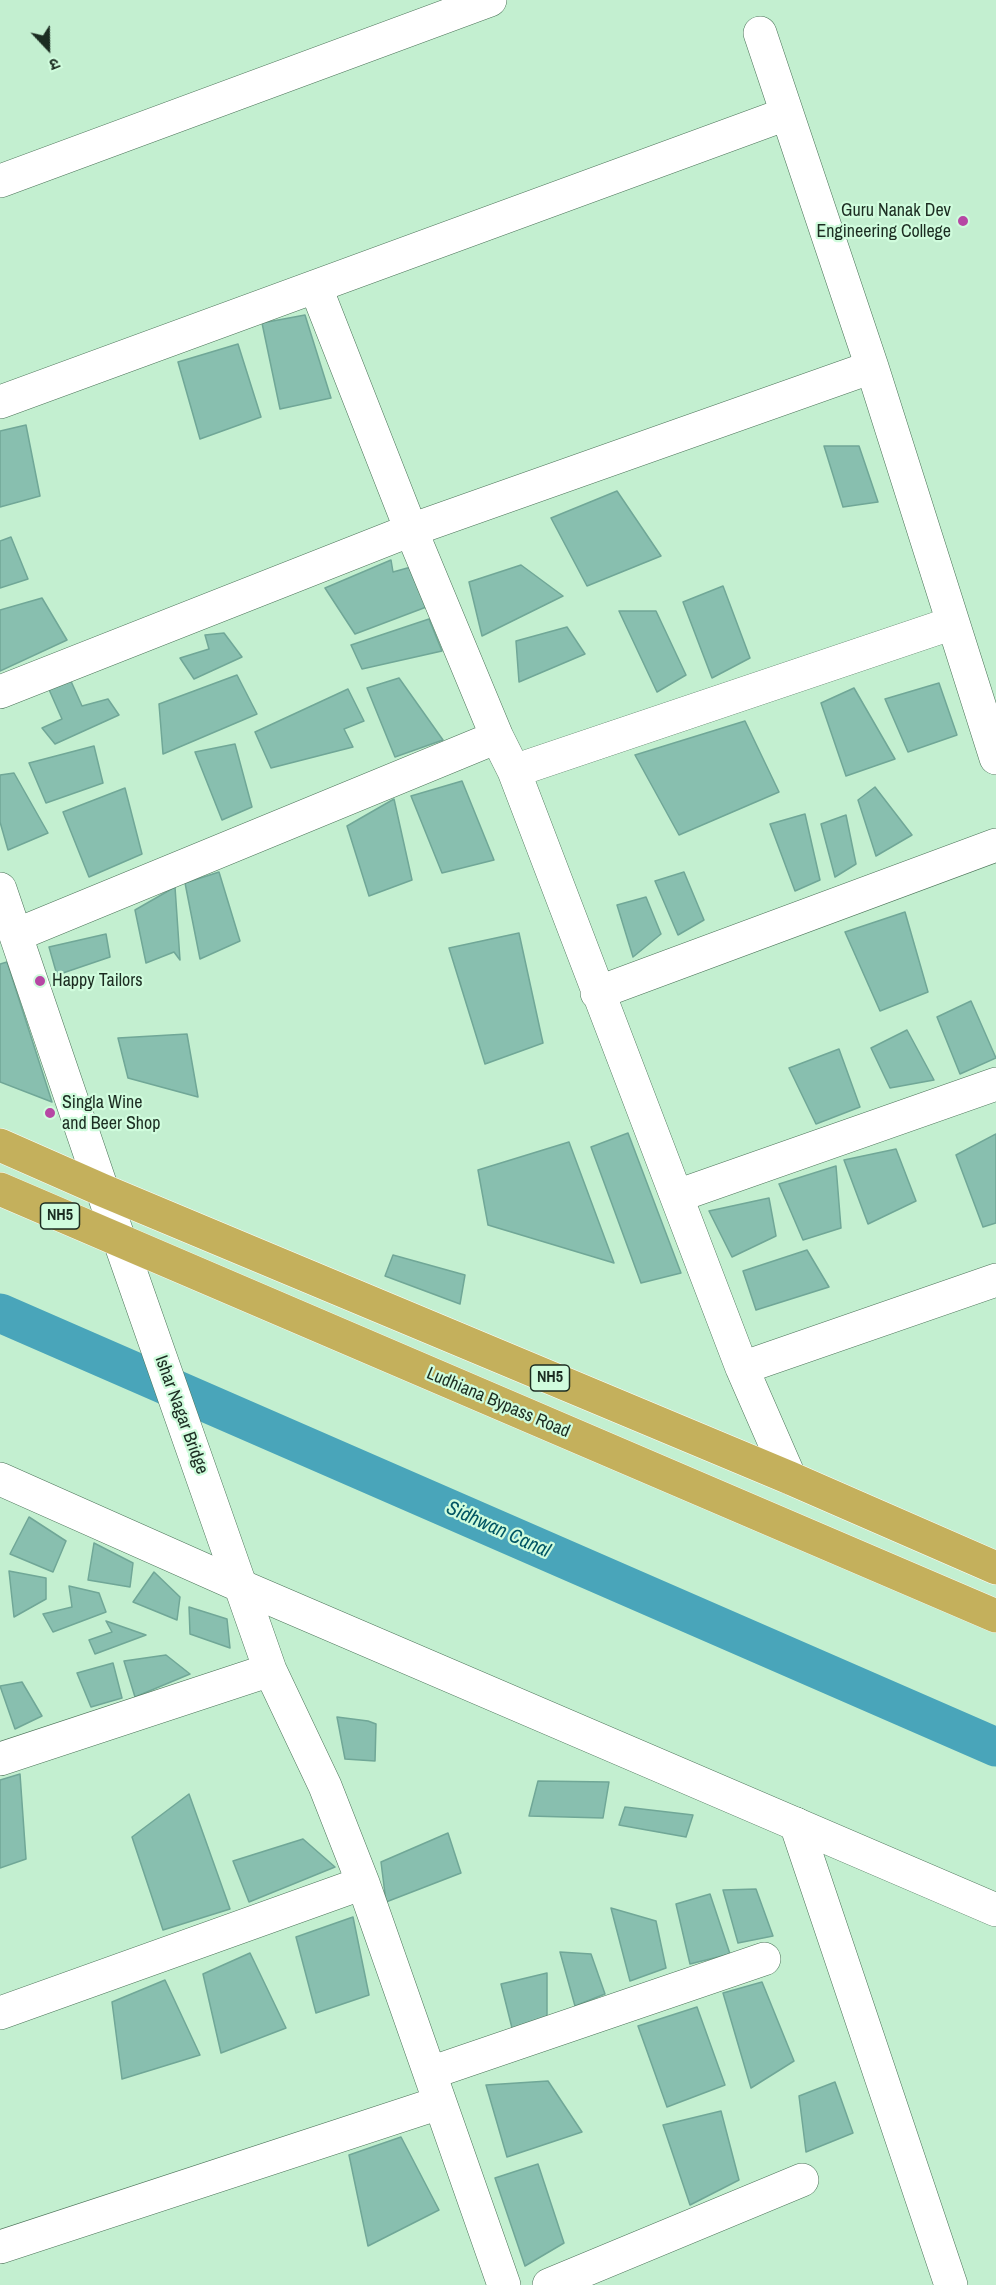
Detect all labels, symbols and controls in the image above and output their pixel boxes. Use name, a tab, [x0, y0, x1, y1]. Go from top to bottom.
north arrow	[18, 18, 78, 78]
text: उ	[46, 53, 63, 77]
place label: Guru Nanak Dev Engineering College	[816, 200, 951, 242]
marker: Guru Nanak Dev Engineering College	[956, 214, 970, 228]
place label: Happy Tailors	[52, 970, 143, 992]
marker: Happy Tailors	[33, 974, 47, 988]
place label: Singla Wine and Beer Shop	[62, 1092, 160, 1134]
marker: Singla Wine and Beer Shop	[43, 1106, 57, 1120]
road number: NH5	[40, 1203, 80, 1229]
street label: Ishar Nagar Bridge	[150, 1353, 212, 1477]
street label: Ludhiana Bypass Road	[423, 1363, 573, 1443]
road number: NH5	[530, 1365, 570, 1391]
water label: Sidhwan Canal	[442, 1496, 554, 1564]

